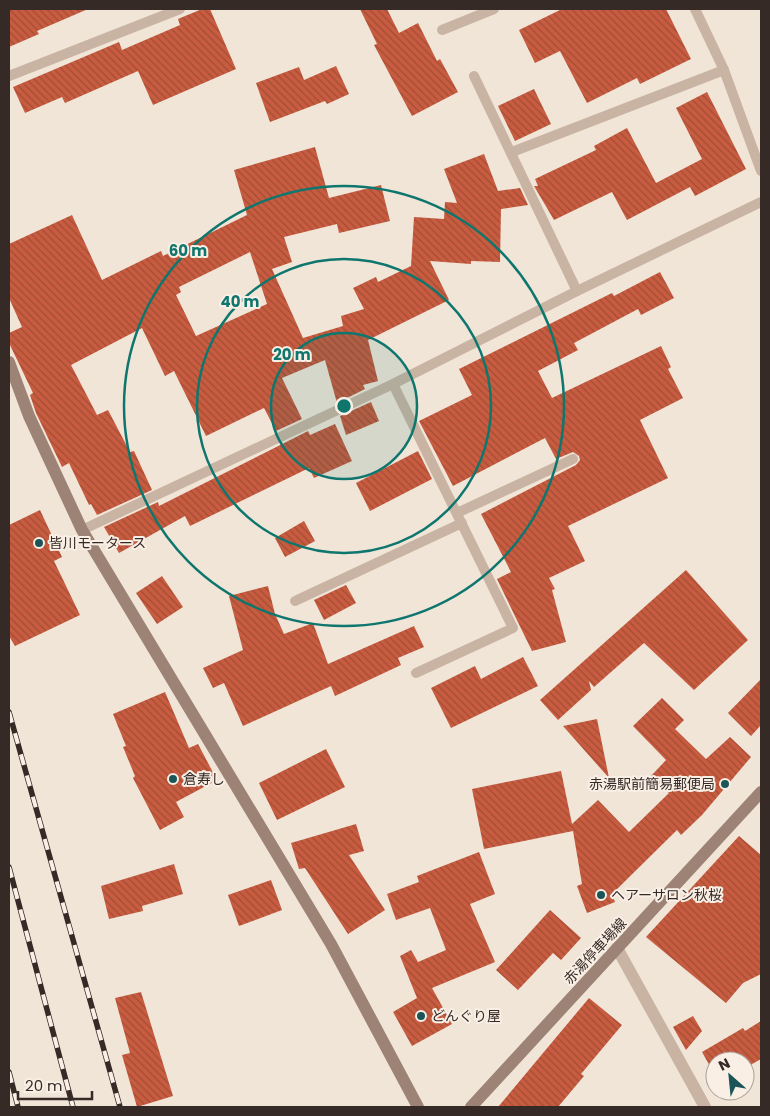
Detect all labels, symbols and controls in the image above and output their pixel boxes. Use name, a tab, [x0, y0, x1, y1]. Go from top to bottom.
text: 60 m	[169, 240, 207, 261]
text: 40 m	[220, 291, 260, 312]
text: 20 m	[273, 344, 311, 365]
centre of rings	[335, 397, 353, 415]
place label: 皆川モータース	[49, 533, 146, 553]
marker: 皆川モータース	[33, 537, 45, 549]
place label: 倉寿し	[183, 769, 225, 789]
marker: 倉寿し	[167, 773, 179, 785]
place label: 赤湯駅前簡易郵便局	[589, 774, 715, 794]
marker: 赤湯駅前簡易郵便局	[719, 778, 731, 790]
place label: ヘアーサロン秋桜	[611, 885, 722, 905]
marker: ヘアーサロン秋桜	[595, 889, 607, 901]
street label: 赤湯停車場線	[559, 913, 631, 989]
place label: どんぐり屋	[431, 1006, 501, 1026]
marker: どんぐり屋	[415, 1010, 427, 1022]
north arrow	[705, 1051, 755, 1101]
text: N	[715, 1053, 733, 1076]
scale bar	[18, 1068, 91, 1100]
text: 20 m	[25, 1075, 63, 1096]

